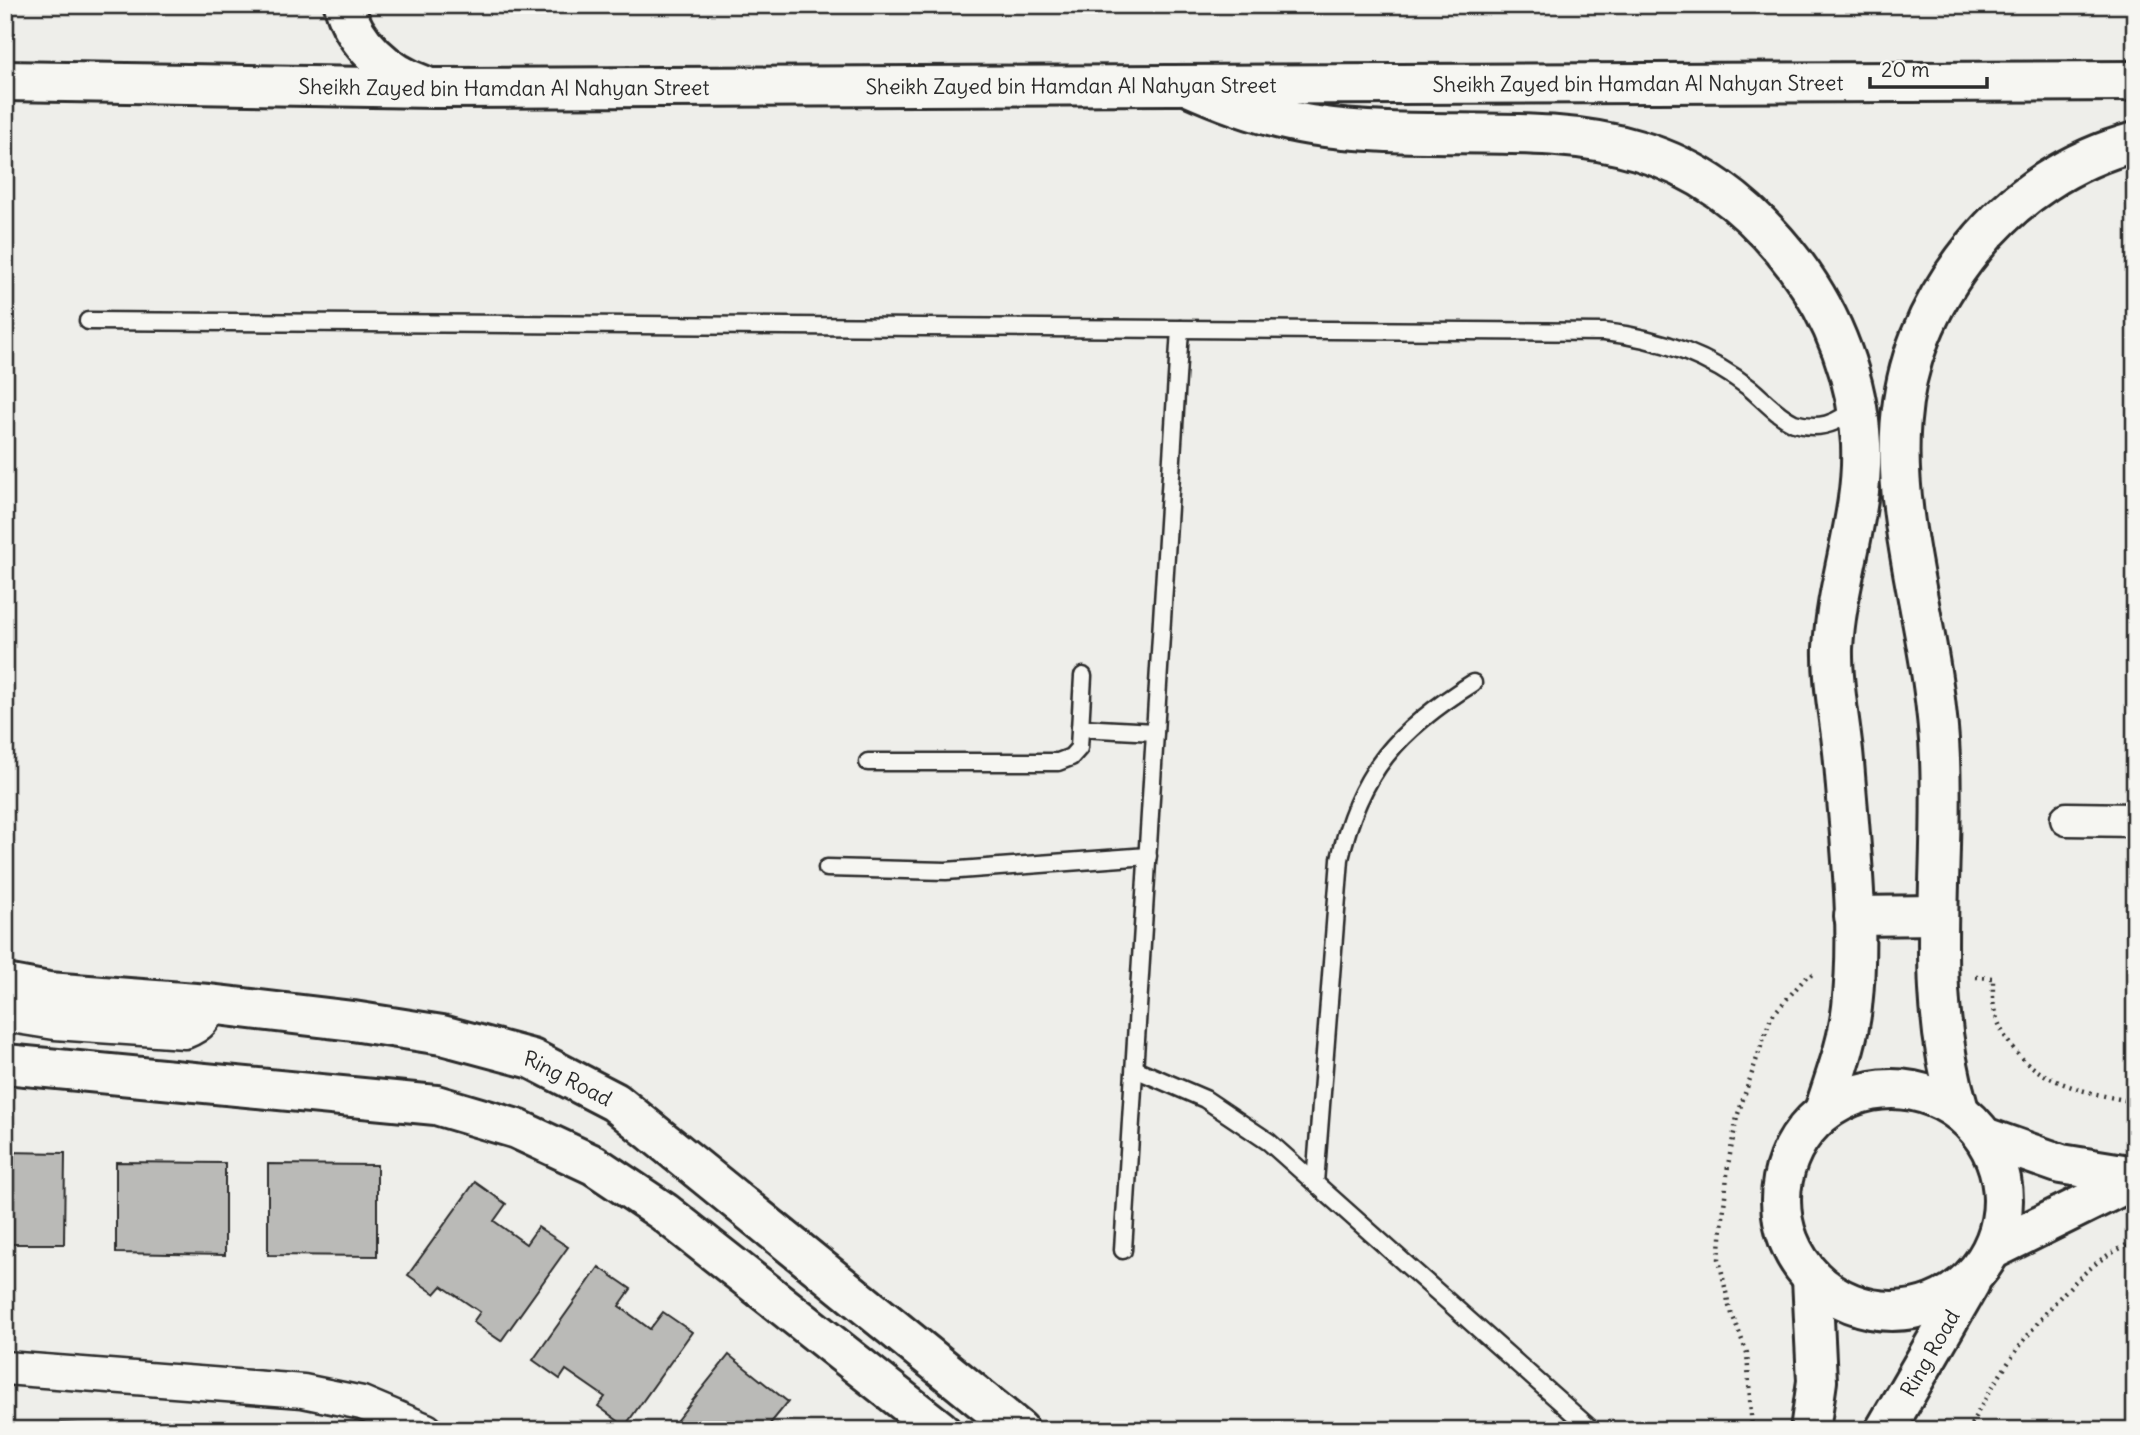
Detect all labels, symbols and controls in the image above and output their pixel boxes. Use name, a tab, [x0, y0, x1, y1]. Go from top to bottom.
scale bar	[1870, 46, 1988, 90]
text: 20 m	[1881, 56, 1930, 83]
street label: Sheikh Zayed bin Hamdan Al Nahyan Street	[1432, 69, 1844, 97]
street label: Sheikh Zayed bin Hamdan Al Nahyan Street	[865, 71, 1277, 100]
street label: Sheikh Zayed bin Hamdan Al Nahyan Street	[298, 72, 710, 102]
street label: Ring Road	[521, 1044, 617, 1112]
street label: Ring Road	[1894, 1305, 1965, 1401]

